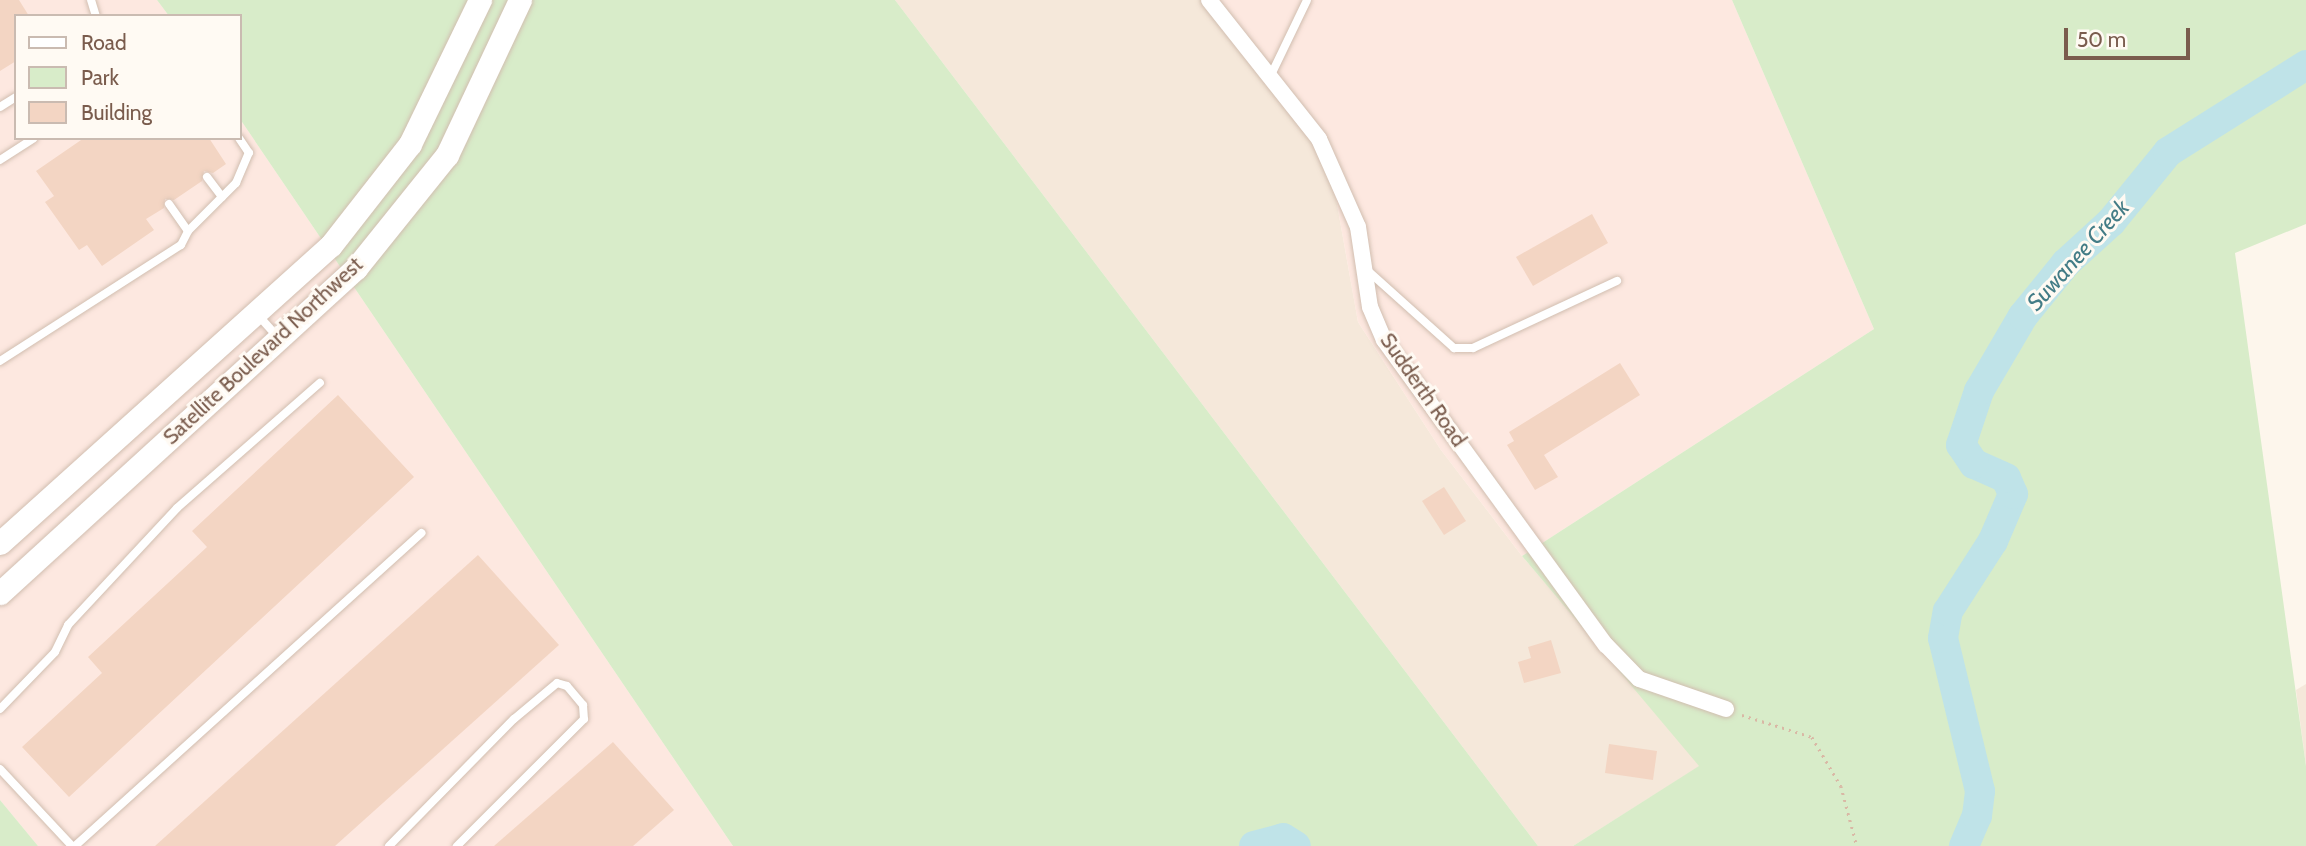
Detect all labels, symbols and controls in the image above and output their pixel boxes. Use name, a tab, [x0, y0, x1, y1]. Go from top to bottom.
legend	[14, 14, 242, 140]
scale bar	[2068, 14, 2194, 58]
text: 50 m	[2077, 27, 2126, 52]
text: Road	[81, 30, 127, 55]
text: Park	[81, 65, 119, 90]
text: Building	[81, 100, 152, 125]
water label: Suwanee Creek	[2021, 194, 2135, 316]
street label: Satellite Boulevard Northwest	[158, 252, 368, 450]
street label: Sudderth Road	[1375, 328, 1471, 452]

